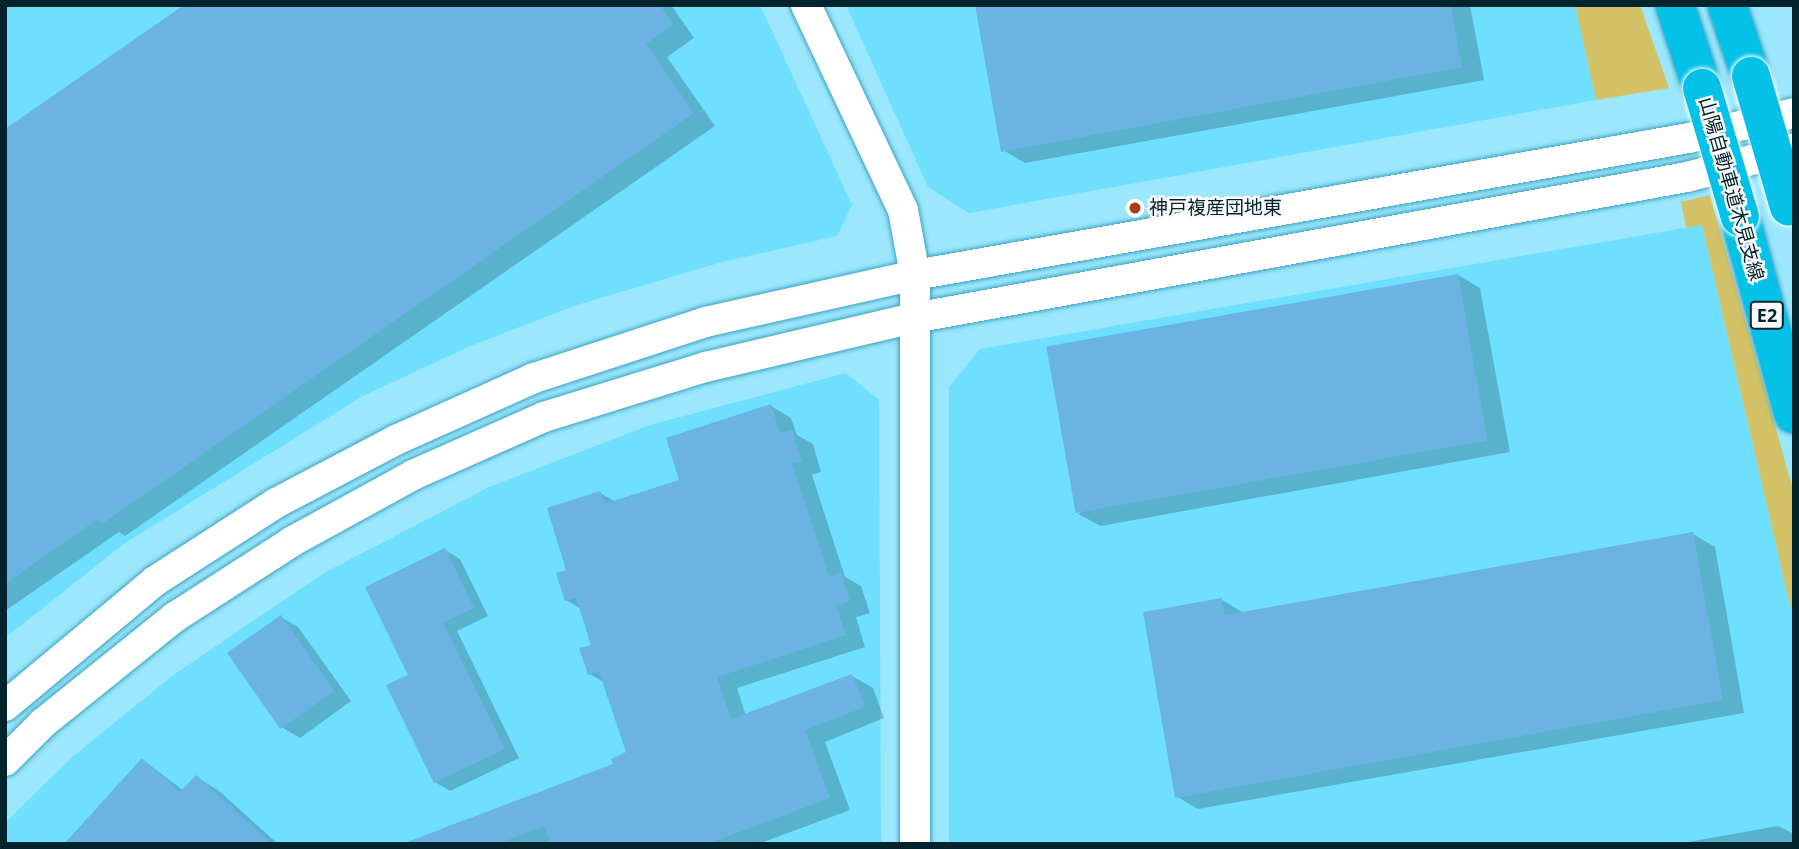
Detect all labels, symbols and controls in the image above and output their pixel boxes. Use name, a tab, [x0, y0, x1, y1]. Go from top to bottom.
street label: 山陽自動車道木見支線	[1694, 95, 1768, 283]
place label: 神戸複産団地東	[1149, 197, 1282, 219]
marker: 神戸複産団地東	[1127, 200, 1143, 216]
road number: E2	[1750, 300, 1784, 330]

